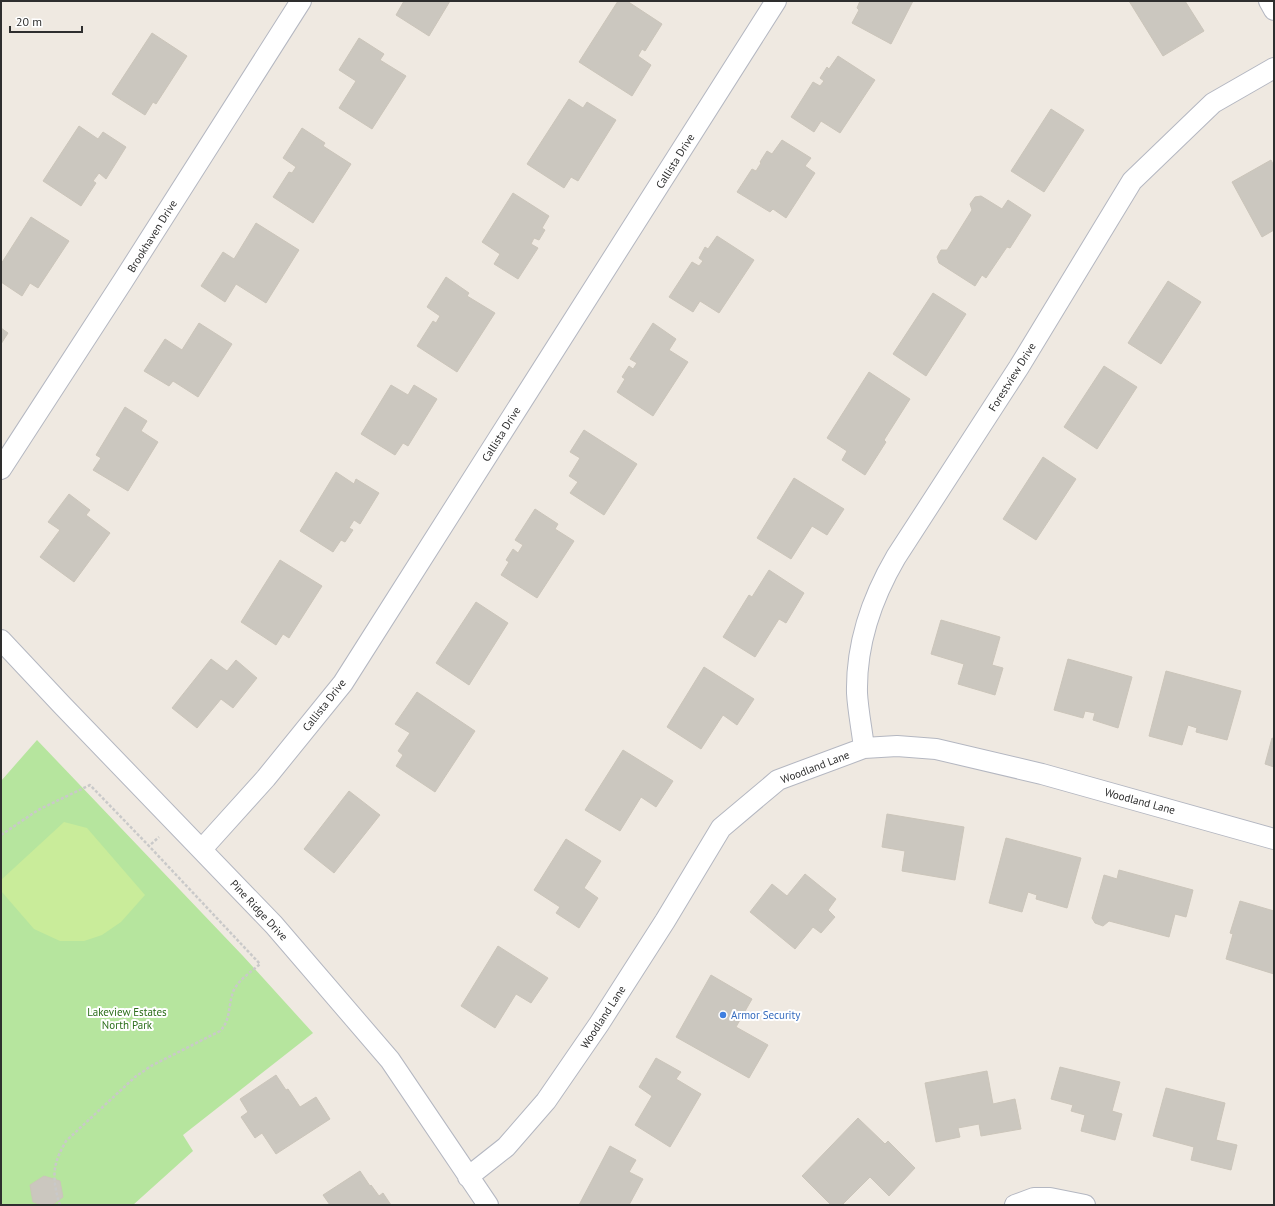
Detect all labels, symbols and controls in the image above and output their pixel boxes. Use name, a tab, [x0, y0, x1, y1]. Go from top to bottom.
scale bar	[10, 8, 82, 34]
text: 20 m	[16, 14, 42, 29]
street label: Callista Drive	[653, 131, 698, 191]
street label: Brookhaven Drive	[124, 197, 180, 275]
street label: Forestview Drive	[985, 340, 1039, 414]
street label: Callista Drive	[479, 404, 524, 464]
street label: Callista Drive	[299, 676, 349, 734]
street label: Woodland Lane	[779, 747, 852, 787]
street label: Woodland Lane	[1103, 785, 1177, 817]
street label: Pine Ridge Drive	[227, 877, 291, 944]
street label: Woodland Lane	[577, 982, 629, 1051]
park label: Lakeview Estates North Park	[87, 1005, 167, 1032]
place label: Armor Security	[731, 1008, 801, 1022]
marker: Armor Security	[718, 1010, 728, 1020]

